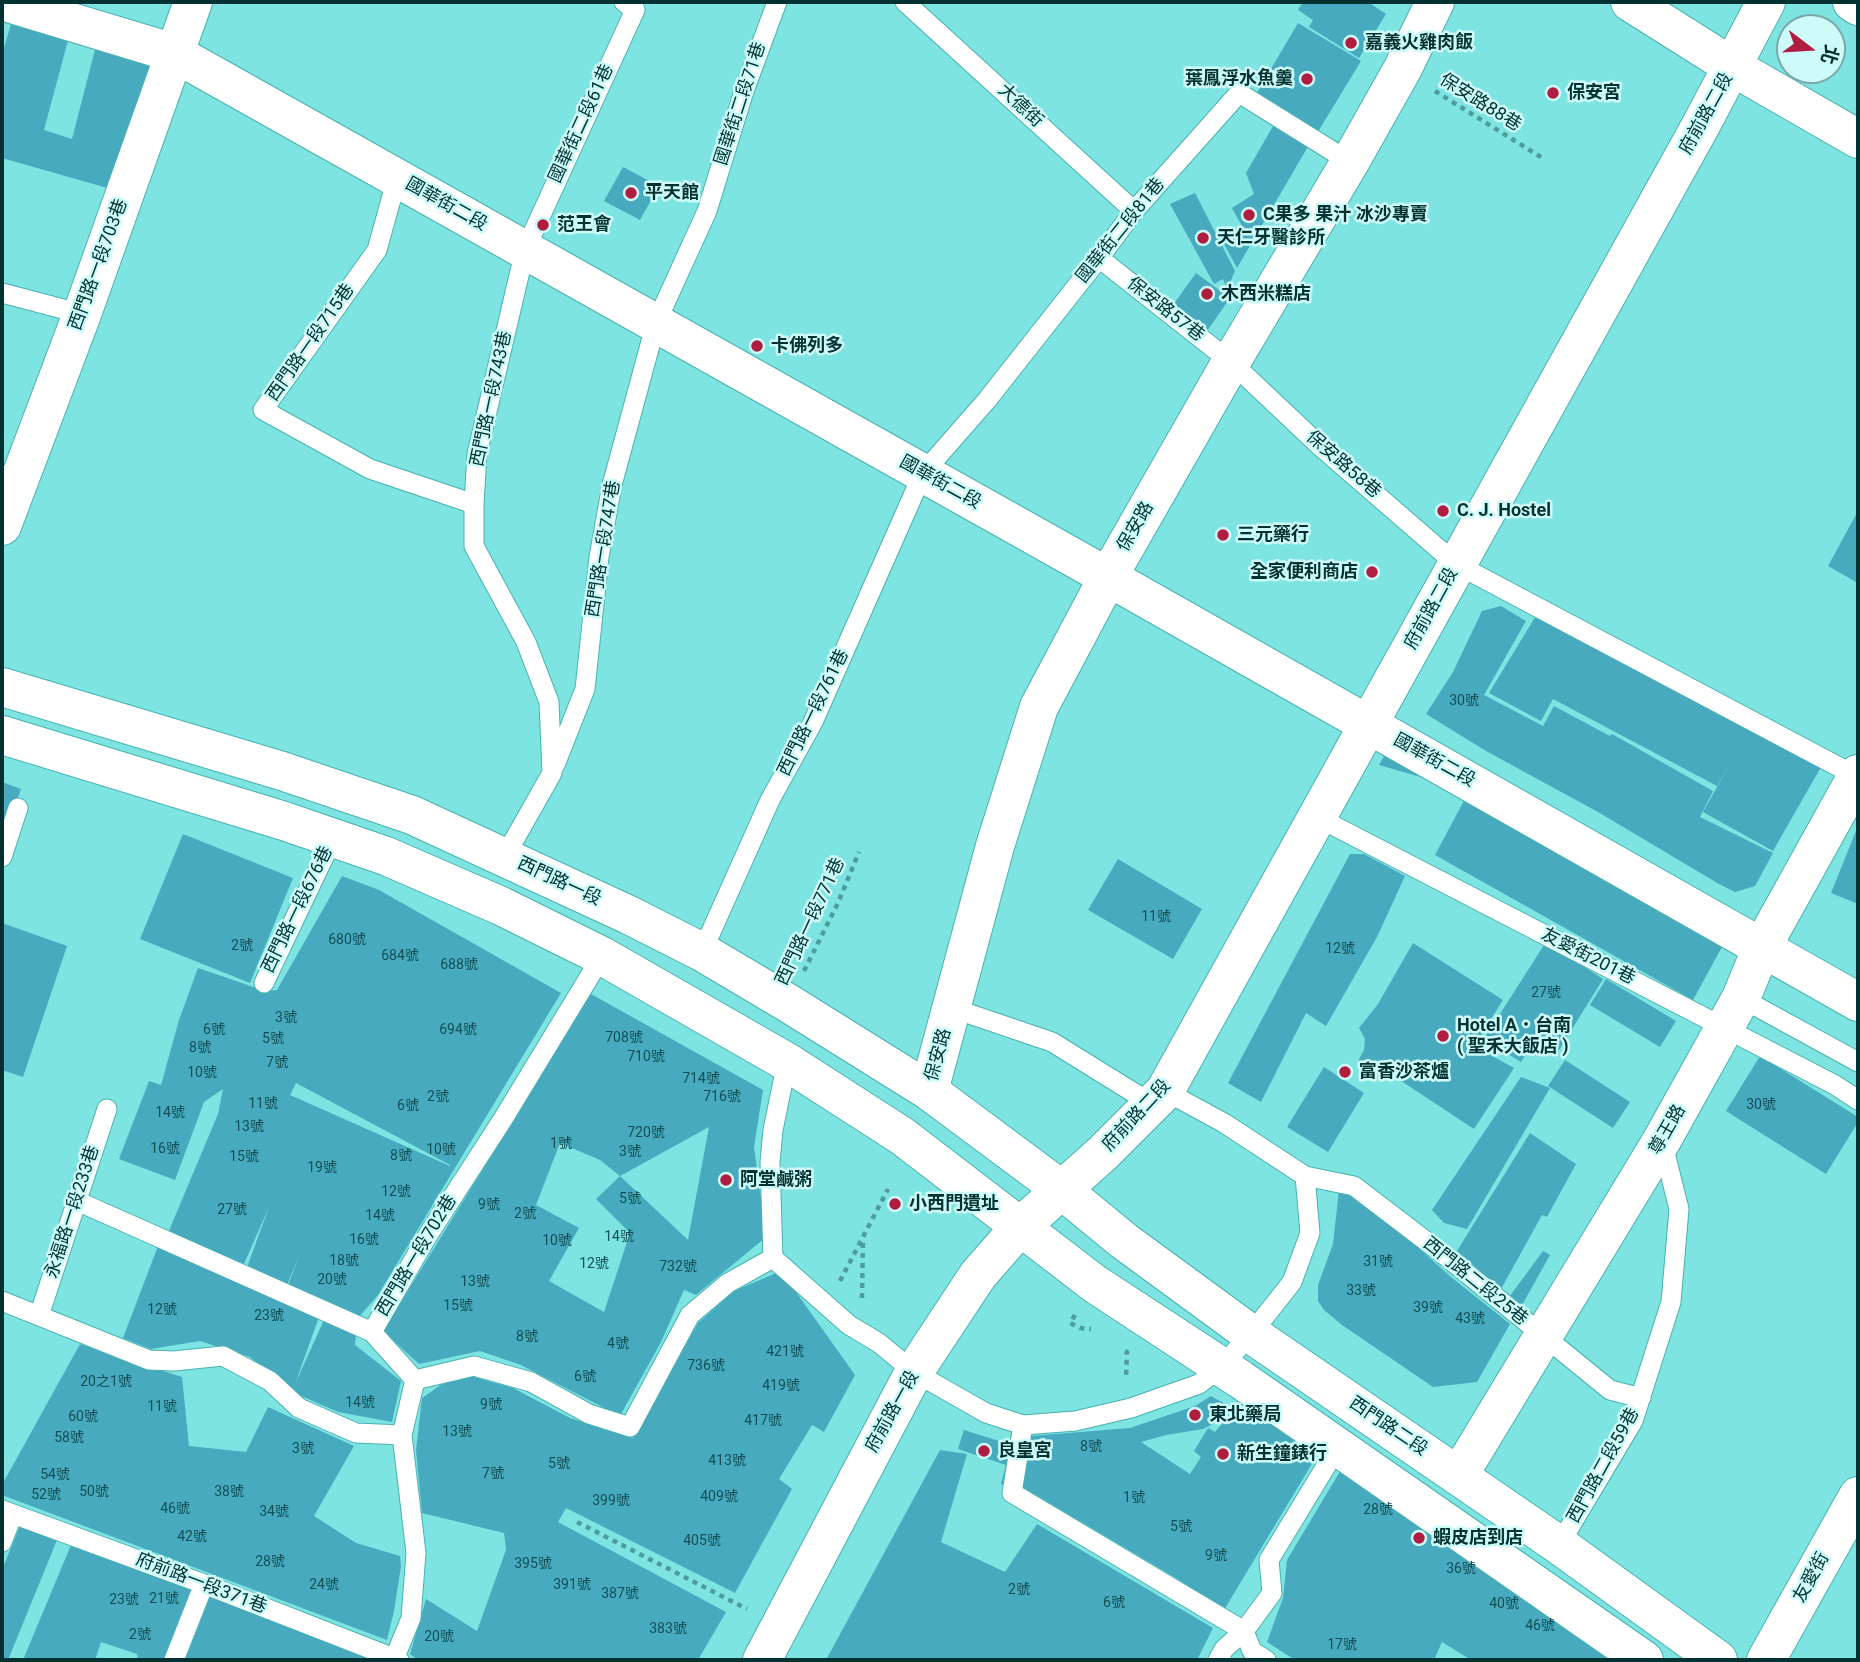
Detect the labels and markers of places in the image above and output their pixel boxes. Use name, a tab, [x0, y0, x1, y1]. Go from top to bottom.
place label: 嘉義火雞肉飯	[1365, 32, 1473, 54]
marker: 嘉義火雞肉飯	[1343, 35, 1359, 51]
place label: 葉鳳浮水魚羹	[1185, 68, 1293, 90]
marker: 葉鳳浮水魚羹	[1299, 71, 1315, 87]
place label: 保安宮	[1567, 82, 1621, 104]
marker: 保安宮	[1545, 85, 1561, 101]
place label: 平天館	[645, 182, 699, 204]
marker: 平天館	[623, 185, 639, 201]
place label: C果多 果汁 冰沙專賣	[1263, 204, 1428, 226]
marker: C果多 果汁 冰沙專賣	[1241, 207, 1257, 223]
place label: 范王會	[557, 214, 611, 236]
marker: 范王會	[535, 217, 551, 233]
place label: 天仁牙醫診所	[1217, 227, 1325, 249]
marker: 天仁牙醫診所	[1195, 230, 1211, 246]
place label: 木西米糕店	[1221, 283, 1311, 305]
marker: 木西米糕店	[1199, 286, 1215, 302]
place label: 卡佛列多	[771, 335, 843, 357]
marker: 卡佛列多	[749, 338, 765, 354]
place label: C. J. Hostel	[1457, 500, 1551, 522]
marker: C. J. Hostel	[1435, 503, 1451, 519]
place label: 三元藥行	[1237, 524, 1309, 546]
marker: 三元藥行	[1215, 527, 1231, 543]
place label: 全家便利商店	[1250, 561, 1358, 583]
marker: 全家便利商店	[1364, 564, 1380, 580]
place label: Hotel A．台南 ( 聖禾大飯店 )	[1457, 1015, 1571, 1058]
marker: Hotel A．台南 ( 聖禾大飯店 )	[1435, 1028, 1451, 1044]
place label: 富香沙茶爐	[1359, 1061, 1449, 1083]
marker: 富香沙茶爐	[1337, 1064, 1353, 1080]
place label: 阿堂鹹粥	[740, 1169, 812, 1191]
marker: 阿堂鹹粥	[718, 1172, 734, 1188]
place label: 小西門遺址	[909, 1193, 999, 1215]
marker: 小西門遺址	[887, 1196, 903, 1212]
place label: 東北藥局	[1209, 1404, 1281, 1426]
marker: 東北藥局	[1187, 1407, 1203, 1423]
place label: 良皇宮	[998, 1440, 1052, 1462]
marker: 良皇宮	[976, 1443, 992, 1459]
place label: 新生鐘錶行	[1237, 1443, 1327, 1465]
marker: 新生鐘錶行	[1215, 1446, 1231, 1462]
place label: 蝦皮店到店	[1433, 1527, 1523, 1549]
marker: 蝦皮店到店	[1411, 1530, 1427, 1546]

